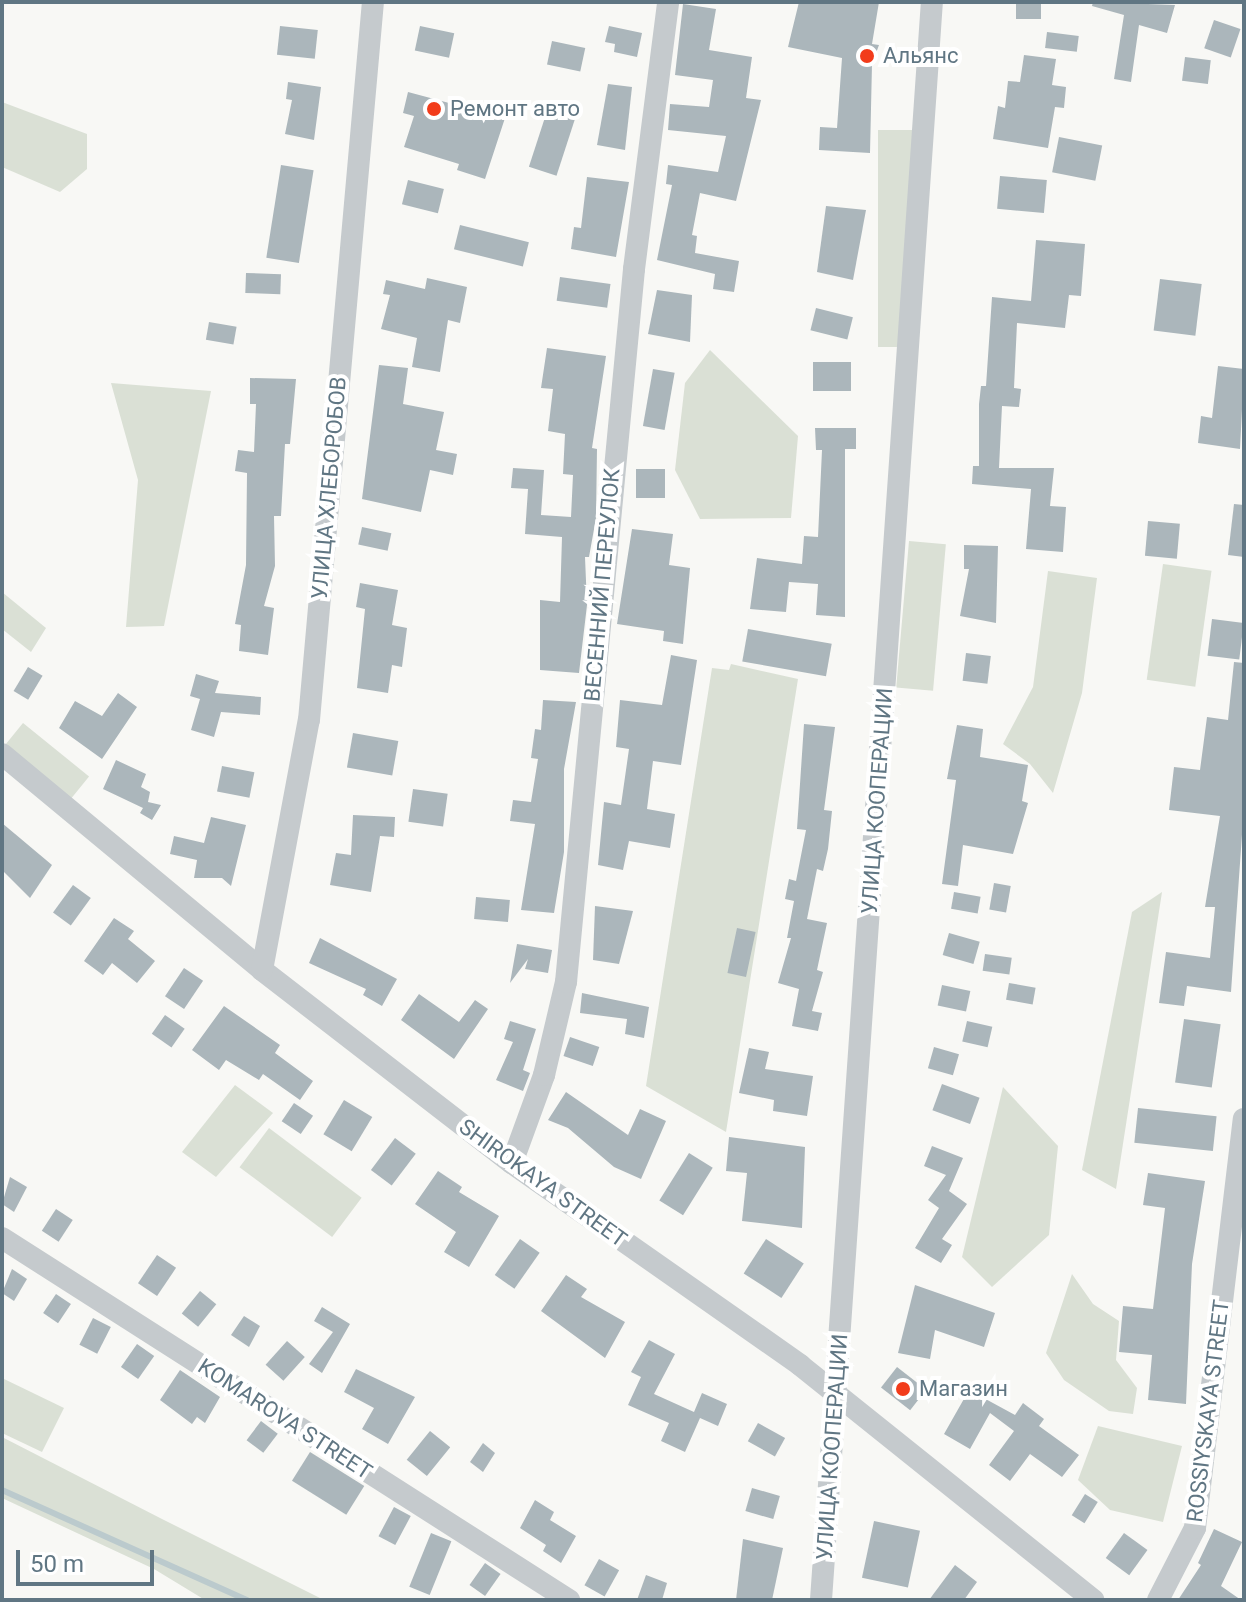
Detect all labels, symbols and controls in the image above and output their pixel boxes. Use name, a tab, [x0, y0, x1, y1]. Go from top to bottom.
place label: Альянс	[883, 43, 958, 69]
marker: Альянс	[858, 47, 876, 65]
place label: Ремонт авто	[450, 96, 580, 122]
marker: Ремонт авто	[425, 100, 443, 118]
street label: УЛИЦА ХЛЕБОРОБОВ	[306, 376, 352, 600]
street label: ВЕСЕННИЙ ПЕРЕУЛОК	[579, 467, 625, 703]
street label: УЛИЦА КООПЕРАЦИИ	[856, 687, 898, 915]
street label: SHIROKAYA STREET	[454, 1113, 632, 1253]
street label: ROSSIYSKAYA STREET	[1181, 1298, 1235, 1524]
street label: УЛИЦА КООПЕРАЦИИ	[811, 1333, 853, 1561]
street label: KOMAROVA STREET	[193, 1353, 377, 1485]
place label: Магазин	[919, 1376, 1008, 1402]
marker: Магазин	[894, 1380, 912, 1398]
scale bar	[20, 1534, 158, 1584]
text: 50 m	[30, 1550, 84, 1578]

